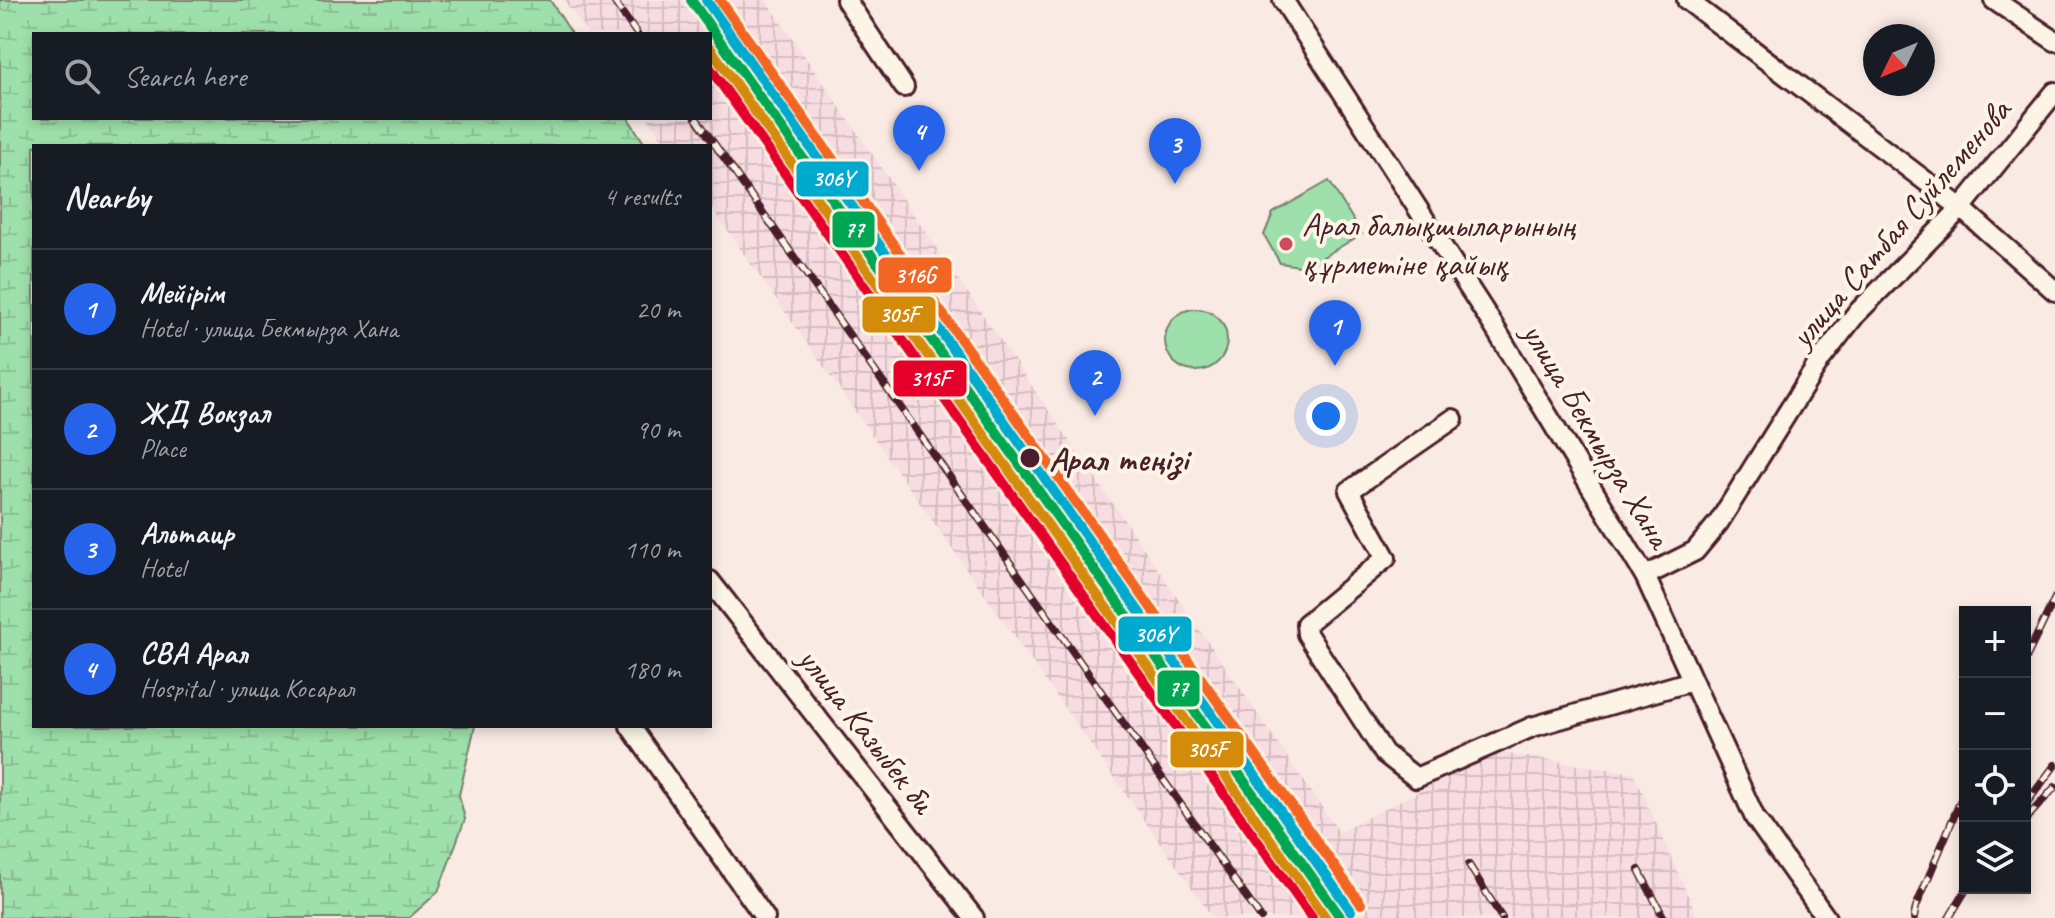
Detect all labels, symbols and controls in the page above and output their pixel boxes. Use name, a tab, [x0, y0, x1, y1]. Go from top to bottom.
north arrow	[1863, 24, 1935, 96]
search box	[32, 32, 712, 120]
icon: search	[60, 54, 104, 98]
text: Search here	[124, 57, 246, 95]
street label: улица Сатбая Суйлеменова	[1779, 88, 2021, 358]
pin: 4	[893, 105, 945, 171]
pin: 3	[1149, 118, 1201, 184]
line badge: 306Y	[795, 160, 870, 198]
text: 306Y	[812, 165, 859, 193]
text: Nearby	[64, 175, 150, 218]
text: 4 results	[604, 180, 680, 213]
place label: Арал балықшыларының құрметіне қайық	[1302, 203, 1577, 285]
line badge: 77	[831, 210, 876, 249]
text: 77	[844, 216, 866, 244]
marker: Арал балықшыларының құрметіне қайық	[1277, 235, 1295, 253]
line badge: 316G	[877, 256, 953, 294]
text: 316G	[894, 262, 939, 290]
text: Мейірім	[140, 274, 224, 312]
text: 1	[84, 293, 96, 326]
text: 20 m	[636, 293, 680, 326]
line badge: 305F	[861, 295, 937, 334]
pin: 1	[1309, 300, 1361, 366]
text: 305F	[879, 301, 924, 329]
text: Hotel · улица Бекмырза Хана	[140, 312, 398, 345]
street label: улица Бекмырза Хана	[1512, 313, 1683, 558]
pin: 2	[1069, 350, 1121, 416]
line badge: 315F	[892, 359, 968, 398]
text: 315F	[910, 365, 955, 393]
text: ЖД Вокзал	[140, 394, 270, 432]
your location	[1306, 396, 1346, 436]
text: 2	[84, 413, 96, 446]
text: 90 m	[636, 413, 680, 446]
text: Place	[140, 432, 186, 465]
place label: Арал теңізі	[1049, 437, 1193, 481]
marker: Арал теңізі	[1018, 446, 1042, 470]
text: Альтаир	[140, 514, 234, 552]
text: 3	[84, 533, 96, 566]
text: 110 m	[624, 533, 680, 566]
text: Hotel	[140, 552, 185, 585]
map controls	[1959, 606, 2031, 894]
button: +	[1959, 606, 2031, 678]
line badge: 306Y	[1117, 615, 1193, 653]
text: 306Y	[1134, 621, 1181, 649]
text: СВА Арал	[140, 634, 248, 672]
street label: улица Казыбек би	[788, 637, 946, 823]
text: 4	[84, 653, 96, 686]
text: 180 m	[624, 653, 680, 686]
line badge: 77	[1156, 669, 1201, 708]
text: Hospital · улица Косарал	[140, 672, 354, 705]
text: 77	[1168, 675, 1190, 703]
button: −	[1959, 678, 2031, 750]
line badge: 305F	[1169, 730, 1245, 769]
text: 305F	[1187, 736, 1232, 764]
button: locate	[1959, 750, 2031, 822]
button: layers	[1959, 822, 2031, 894]

